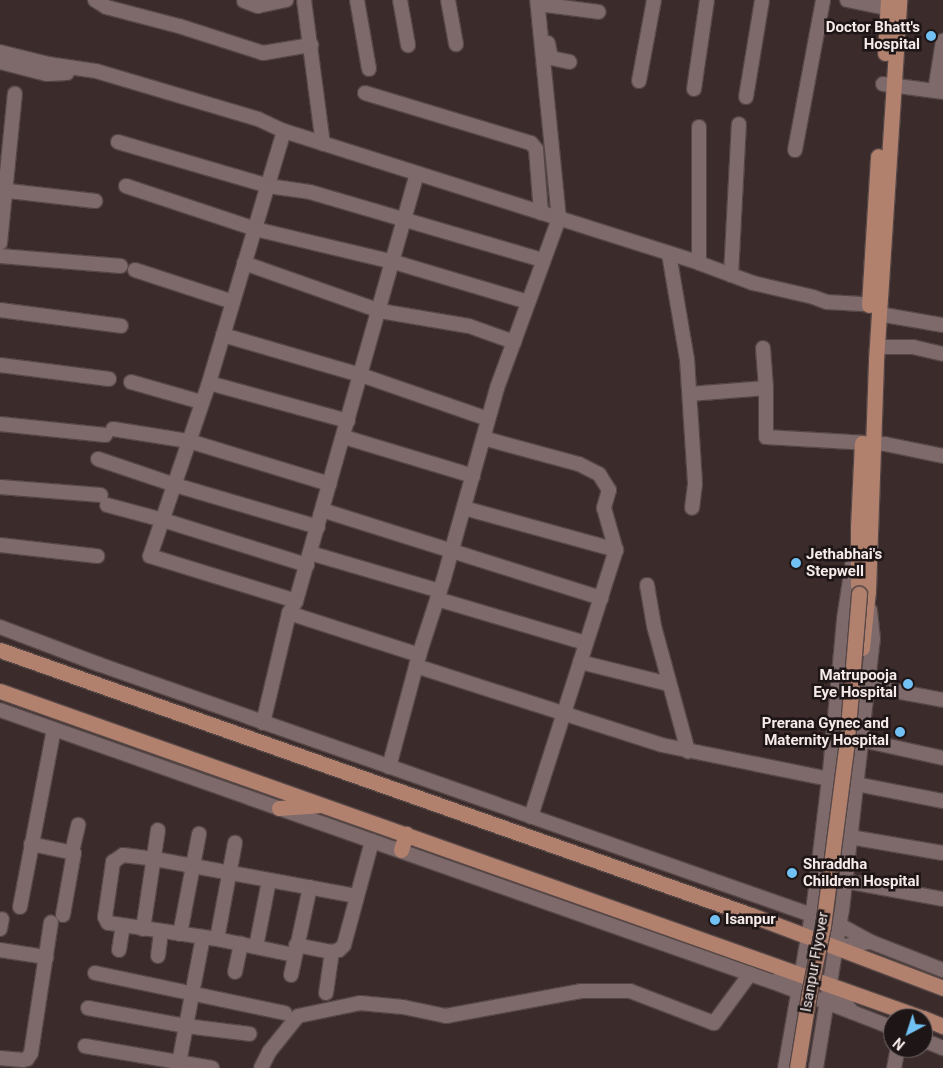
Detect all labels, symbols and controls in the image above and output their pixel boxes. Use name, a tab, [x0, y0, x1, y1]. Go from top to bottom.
place label: Doctor Bhatt's Hospital	[826, 18, 920, 53]
marker: Doctor Bhatt's Hospital	[924, 29, 938, 43]
place label: Jethabhai's Stepwell	[806, 545, 882, 580]
marker: Jethabhai's Stepwell	[790, 557, 802, 569]
place label: Matrupooja Eye Hospital	[813, 666, 897, 701]
marker: Matrupooja Eye Hospital	[901, 677, 915, 691]
place label: Prerana Gynec and Maternity Hospital	[762, 714, 889, 749]
marker: Prerana Gynec and Maternity Hospital	[893, 725, 907, 739]
place label: Shraddha Children Hospital	[803, 855, 919, 890]
marker: Shraddha Children Hospital	[785, 866, 799, 880]
place label: Isanpur	[725, 911, 776, 929]
street label: Isanpur Flyover	[797, 911, 833, 1013]
marker: Isanpur	[709, 914, 721, 926]
north arrow	[883, 1008, 933, 1058]
text: N	[890, 1034, 908, 1053]

